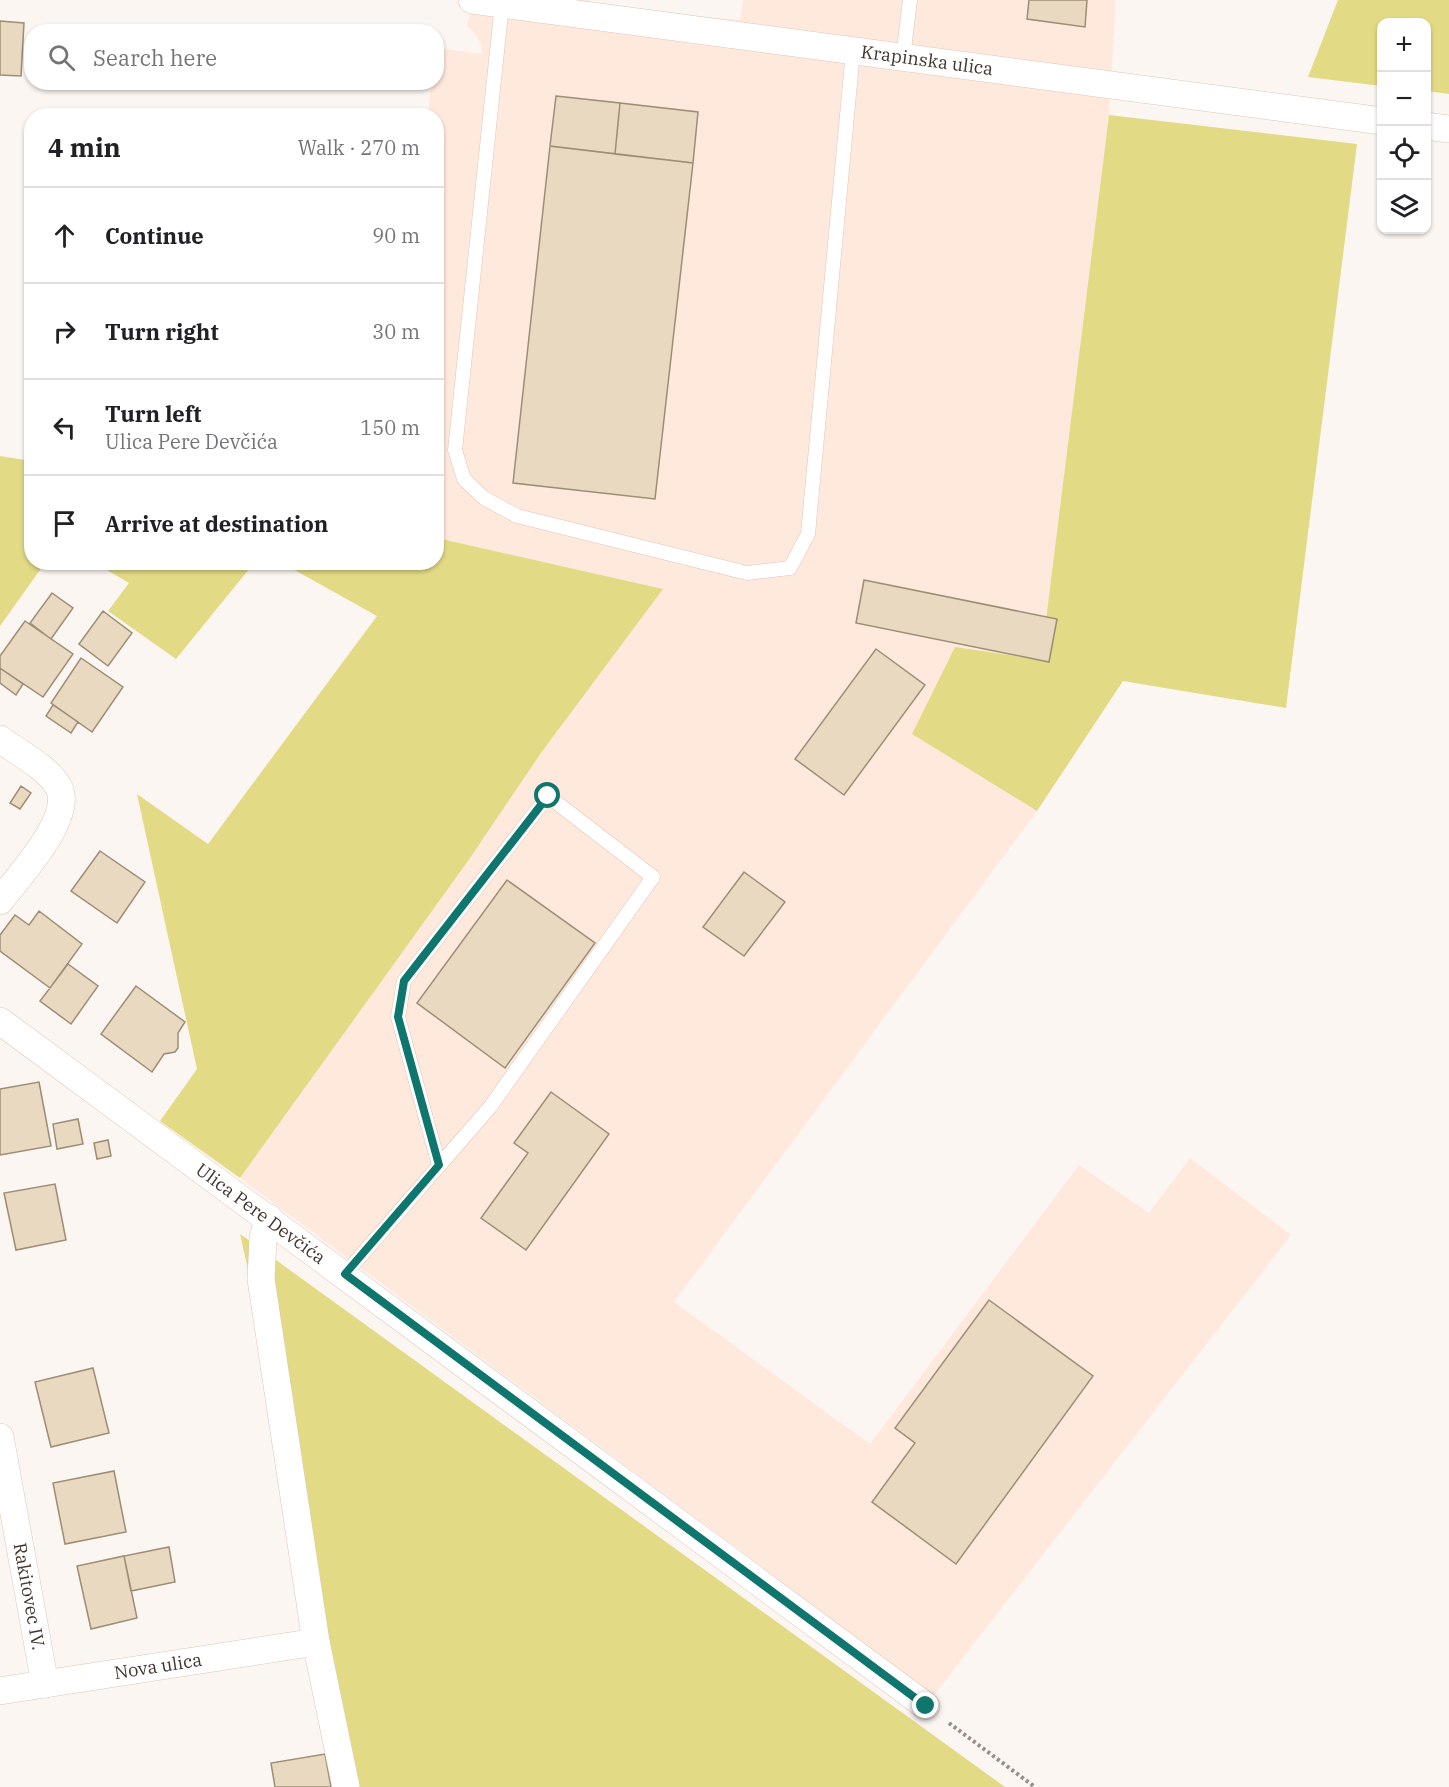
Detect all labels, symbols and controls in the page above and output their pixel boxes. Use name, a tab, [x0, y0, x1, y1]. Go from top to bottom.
map controls	[1377, 18, 1431, 234]
button: +	[1377, 18, 1431, 72]
search box	[24, 24, 444, 90]
street label: Krapinska ulica	[860, 40, 995, 80]
icon: search	[45, 41, 78, 74]
text: Search here	[93, 43, 217, 72]
button: −	[1377, 72, 1431, 126]
button: locate	[1377, 126, 1431, 180]
text: 4 min	[48, 130, 121, 164]
text: Walk · 270 m	[298, 134, 420, 161]
button: layers	[1377, 180, 1431, 234]
icon: ahead	[48, 219, 81, 252]
text: Continue	[105, 221, 204, 250]
text: 90 m	[372, 222, 420, 249]
icon: right	[48, 315, 81, 348]
text: Turn right	[105, 317, 219, 346]
text: 30 m	[372, 318, 420, 345]
text: Turn left	[105, 399, 201, 428]
icon: left	[48, 411, 81, 444]
text: 150 m	[360, 414, 420, 441]
text: Ulica Pere Devčića	[105, 428, 278, 455]
icon: arrive	[48, 507, 81, 540]
text: Arrive at destination	[105, 509, 328, 538]
route start	[534, 782, 560, 808]
street label: Ulica Pere Devčića	[191, 1158, 330, 1269]
street label: Rakitovec IV.	[8, 1541, 51, 1652]
street label: Nova ulica	[112, 1648, 204, 1684]
route end	[912, 1692, 938, 1718]

